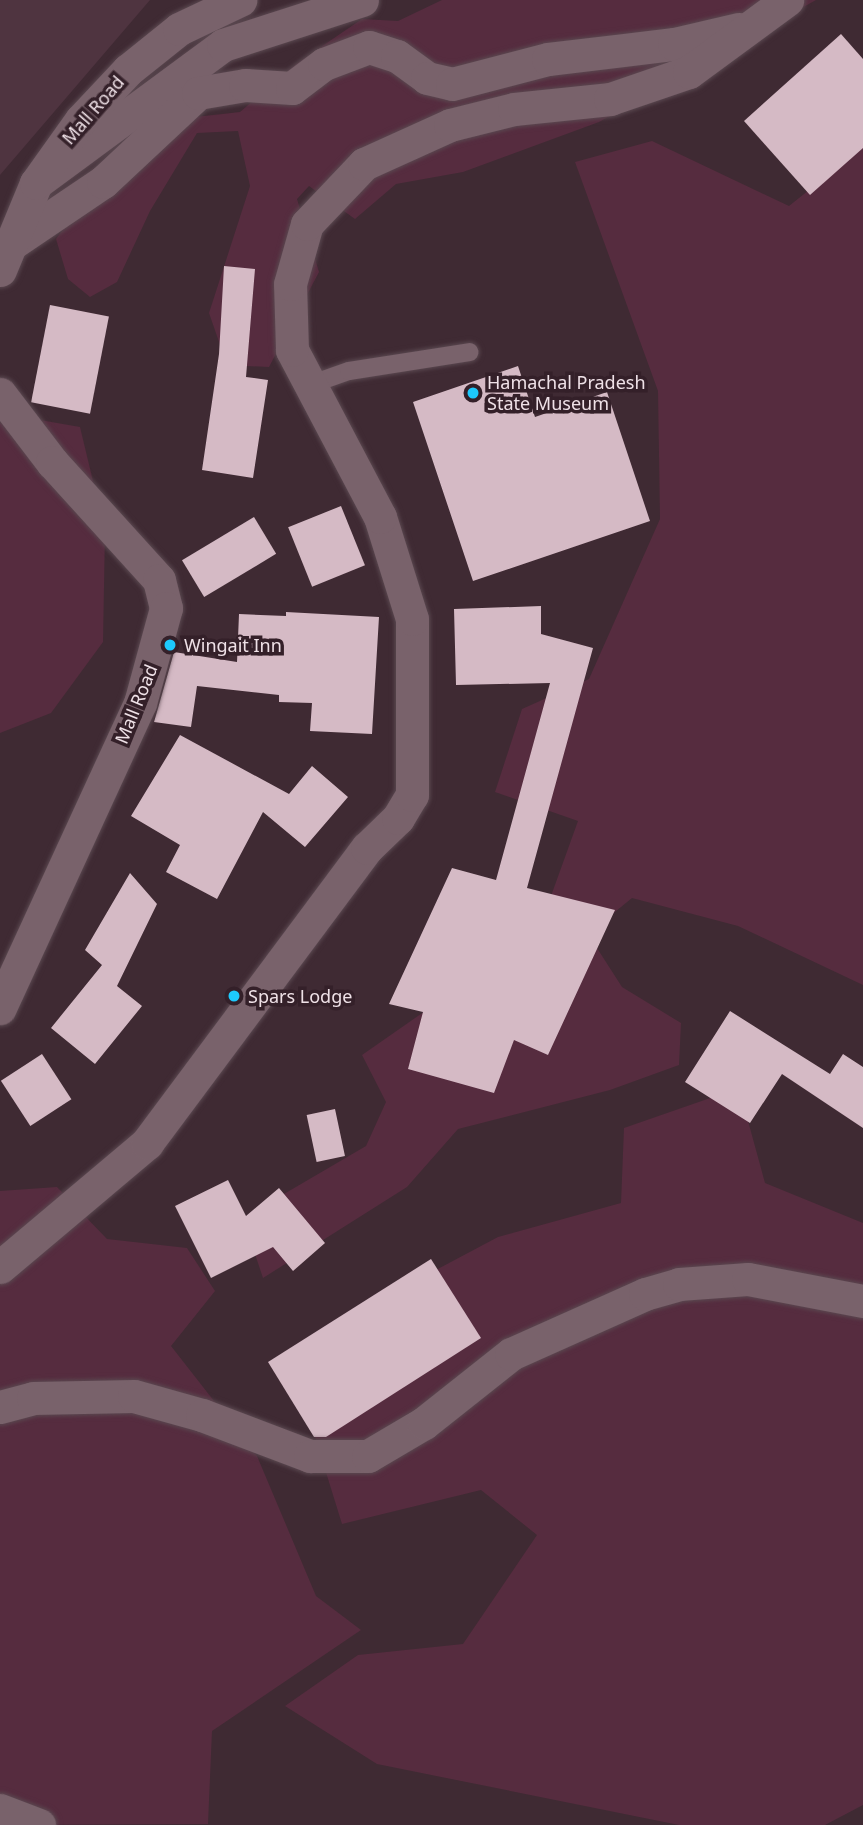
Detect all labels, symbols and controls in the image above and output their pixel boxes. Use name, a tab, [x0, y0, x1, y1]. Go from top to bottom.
street label: Mall Road	[57, 71, 129, 149]
place label: Hamachal Pradesh State Museum	[487, 372, 646, 414]
marker: Hamachal Pradesh State Museum	[465, 385, 481, 401]
place label: Wingait Inn	[184, 634, 282, 656]
marker: Wingait Inn	[162, 637, 178, 653]
street label: Mall Road	[110, 661, 162, 747]
place label: Spars Lodge	[248, 985, 352, 1007]
marker: Spars Lodge	[226, 988, 242, 1004]

